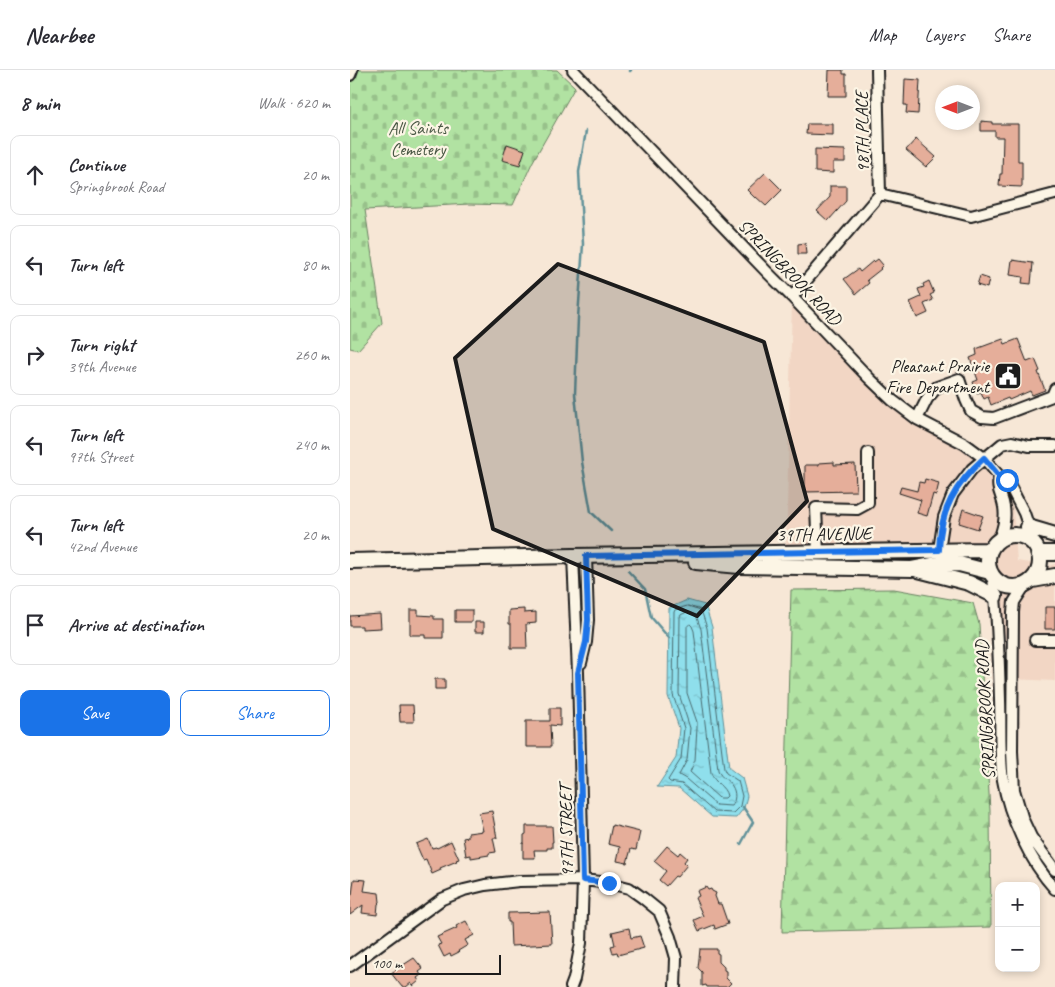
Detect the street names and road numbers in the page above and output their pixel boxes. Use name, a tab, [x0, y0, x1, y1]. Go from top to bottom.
street label: 98TH PLACE	[850, 89, 874, 173]
street label: SPRINGBROOK ROAD	[734, 214, 847, 331]
street label: 39TH AVENUE	[776, 522, 874, 546]
street label: SPRINGBROOK ROAD	[970, 638, 1000, 780]
street label: 97TH STREET	[554, 780, 578, 877]

